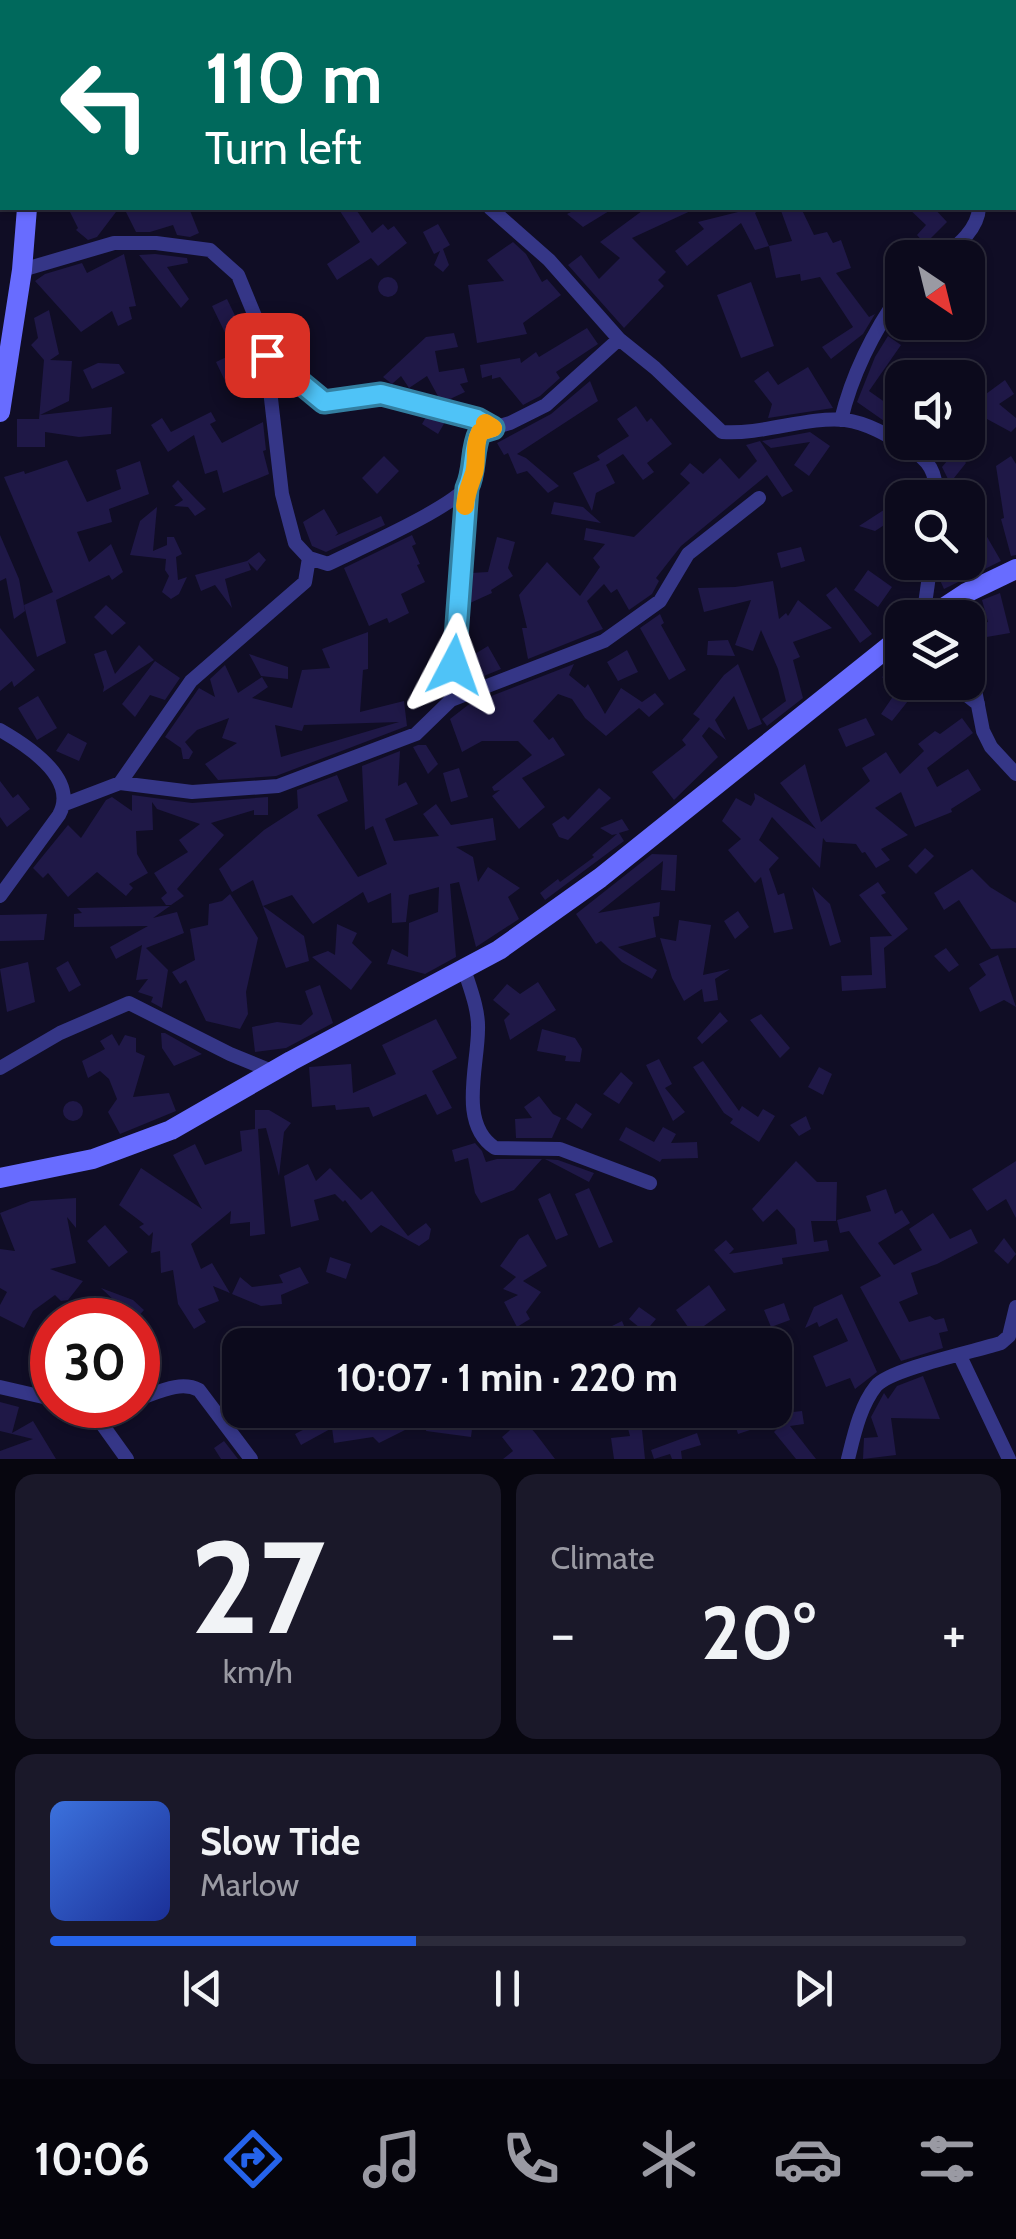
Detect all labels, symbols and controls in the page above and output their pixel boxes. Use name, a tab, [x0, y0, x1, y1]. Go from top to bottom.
text: 110 m	[205, 35, 383, 121]
icon: left	[40, 40, 170, 170]
text: Turn left	[205, 121, 362, 175]
north arrow	[885, 240, 985, 340]
map controls	[885, 240, 985, 700]
pin	[225, 313, 310, 398]
icon: arrive	[240, 328, 295, 383]
button: sound	[885, 360, 985, 460]
button: search	[885, 480, 985, 580]
button: layers	[885, 600, 985, 700]
position arrow	[402, 613, 506, 717]
speed limit sign: 30	[30, 1298, 160, 1428]
text: 10:07 · 1 min · 220 m	[336, 1354, 678, 1401]
text: 27	[190, 1508, 325, 1666]
text: Climate	[551, 1538, 655, 1577]
text: 20°	[701, 1587, 815, 1678]
text: −	[551, 1600, 575, 1667]
text: +	[942, 1600, 966, 1667]
text: km/h	[223, 1652, 293, 1691]
text: Slow Tide	[200, 1818, 360, 1865]
text: Marlow	[200, 1865, 299, 1904]
icon: previous	[175, 1961, 230, 2016]
icon: pause	[480, 1961, 535, 2016]
icon: next	[786, 1961, 841, 2016]
icon: directions	[218, 2124, 288, 2194]
icon: music	[357, 2124, 427, 2194]
icon: phone	[496, 2124, 566, 2194]
icon: climate	[634, 2124, 704, 2194]
icon: car	[773, 2124, 843, 2194]
icon: filters	[912, 2124, 982, 2194]
text: 10:06	[34, 2132, 150, 2186]

